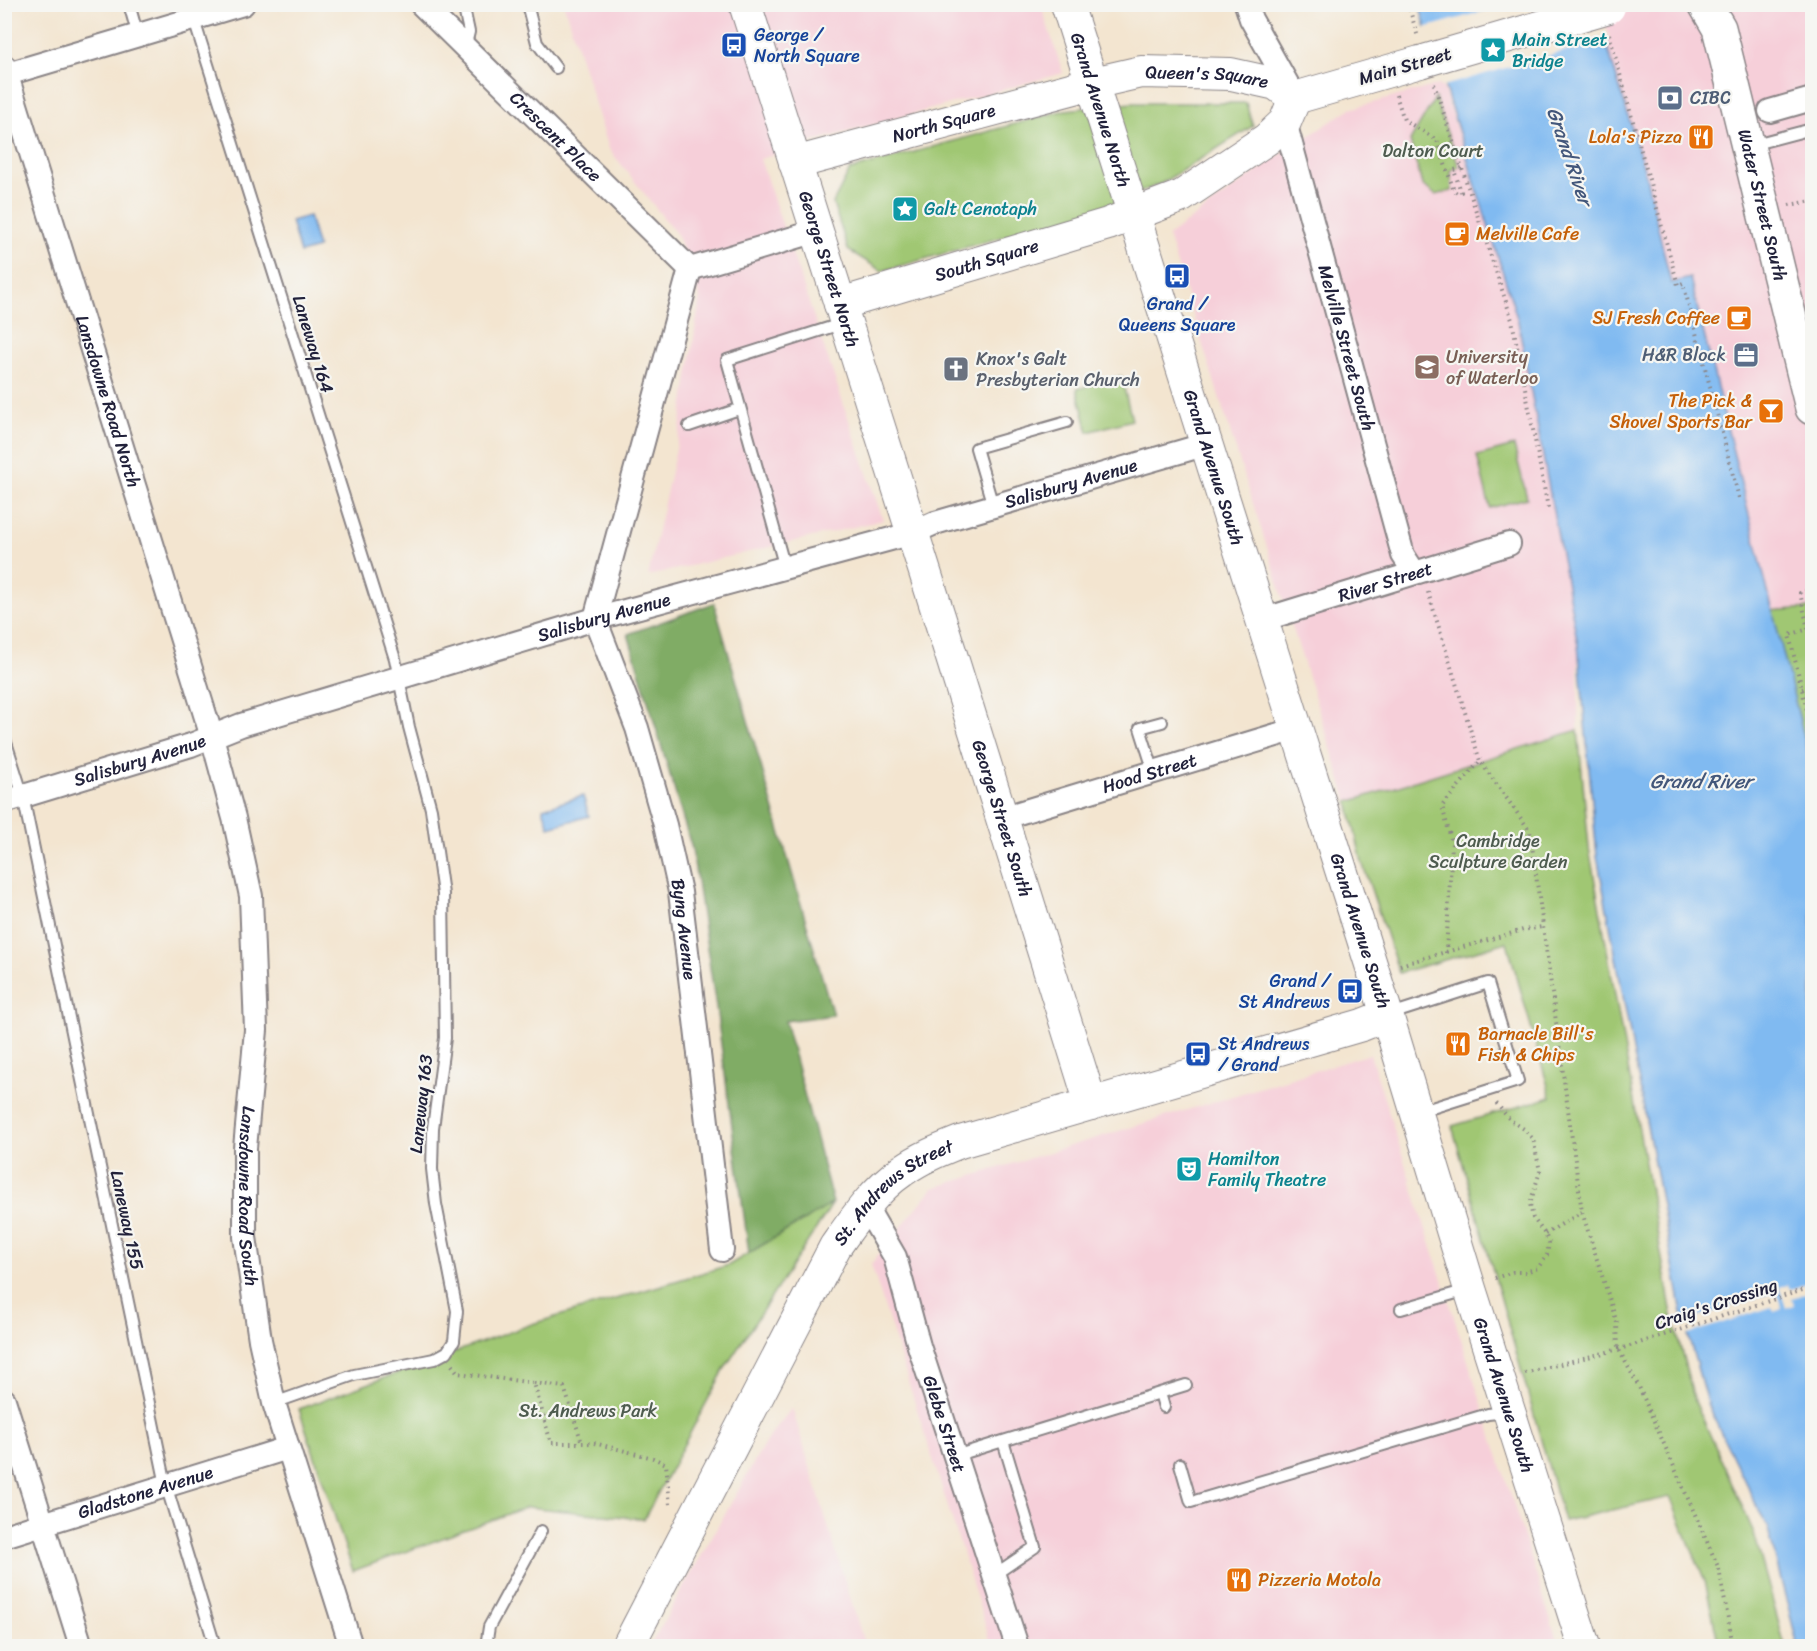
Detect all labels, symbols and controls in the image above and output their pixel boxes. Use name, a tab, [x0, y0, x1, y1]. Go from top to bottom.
place label: George / North Square	[754, 19, 860, 72]
place label: Main Street Bridge	[1512, 24, 1608, 77]
street label: Grand Avenue North	[1061, 28, 1140, 191]
bus stop icon: George / North Square	[719, 30, 749, 60]
place icon: Main Street Bridge	[1478, 35, 1508, 65]
street label: Main Street	[1355, 37, 1455, 95]
street label: Queen's Square	[1145, 56, 1272, 98]
place label: CIBC	[1690, 82, 1731, 114]
street label: Crescent Place	[502, 83, 610, 190]
bank icon: CIBC	[1655, 83, 1685, 113]
street label: North Square	[888, 94, 999, 152]
water label: Grand River	[1536, 102, 1604, 214]
place label: Lola's Pizza	[1589, 121, 1682, 153]
restaurant icon: Lola's Pizza	[1686, 122, 1716, 152]
street label: Water Street South	[1728, 126, 1796, 284]
park label: Dalton Court	[1382, 135, 1484, 167]
street label: George Street North	[789, 187, 869, 351]
place label: Galt Cenotaph	[924, 193, 1037, 225]
place icon: Galt Cenotaph	[890, 194, 920, 224]
place label: Melville Cafe	[1476, 218, 1579, 250]
cafe icon: Melville Cafe	[1442, 219, 1472, 249]
street label: South Square	[930, 230, 1043, 291]
bus stop icon: Grand / Queens Square	[1162, 261, 1192, 291]
street label: Melville Street South	[1309, 261, 1384, 434]
place label: Grand / Queens Square	[1119, 288, 1236, 341]
street label: Laneway 164	[283, 291, 343, 397]
place label: SJ Fresh Coffee	[1592, 302, 1720, 334]
cafe icon: SJ Fresh Coffee	[1724, 303, 1754, 333]
street label: Lansdowne Road North	[66, 311, 150, 492]
place label: H&R Block	[1642, 339, 1726, 371]
office icon: H&R Block	[1731, 340, 1761, 370]
place label: University of Waterloo	[1446, 341, 1538, 394]
place label: Knox's Galt Presbyterian Church	[976, 343, 1140, 396]
school or university icon: University of Waterloo	[1412, 352, 1442, 382]
church icon: Knox's Galt Presbyterian Church	[941, 354, 971, 384]
street label: Grand Avenue South	[1174, 385, 1253, 549]
place label: The Pick & Shovel Sports Bar	[1610, 385, 1754, 438]
bar icon: The Pick & Shovel Sports Bar	[1756, 396, 1786, 426]
street label: Salisbury Avenue	[1001, 449, 1141, 518]
street label: River Street	[1334, 552, 1437, 612]
street label: Salisbury Avenue	[534, 583, 674, 651]
street label: Salisbury Avenue	[70, 724, 211, 796]
street label: George Street South	[963, 736, 1042, 901]
street label: Hood Street	[1098, 744, 1201, 803]
water label: Grand River	[1650, 764, 1756, 799]
park label: Cambridge Sculpture Garden	[1429, 825, 1568, 878]
street label: Grand Avenue South	[1321, 849, 1400, 1013]
street label: Byng Avenue	[661, 876, 706, 982]
place label: Grand / St Andrews	[1239, 965, 1332, 1018]
bus stop icon: Grand / St Andrews	[1335, 976, 1365, 1006]
place label: Barnacle Bill's Fish & Chips	[1478, 1018, 1594, 1071]
place label: St Andrews / Grand	[1218, 1028, 1310, 1081]
restaurant icon: Barnacle Bill's Fish & Chips	[1443, 1029, 1473, 1059]
bus stop icon: St Andrews / Grand	[1183, 1039, 1213, 1069]
street label: Laneway 163	[400, 1053, 442, 1155]
street label: Lansdowne Road South	[229, 1105, 268, 1288]
street label: St. Andrews Street	[824, 1130, 959, 1253]
place label: Hamilton Family Theatre	[1208, 1143, 1326, 1196]
theatre icon: Hamilton Family Theatre	[1174, 1154, 1204, 1184]
street label: Laneway 155	[101, 1167, 153, 1273]
street label: Craig's Crossing	[1650, 1269, 1782, 1339]
street label: Grand Avenue South	[1464, 1313, 1544, 1477]
street label: Glebe Street	[914, 1371, 975, 1477]
park label: St. Andrews Park	[519, 1395, 658, 1427]
street label: Gladstone Avenue	[74, 1456, 217, 1528]
place label: Pizzeria Motola	[1258, 1564, 1381, 1596]
restaurant icon: Pizzeria Motola	[1224, 1565, 1254, 1595]

